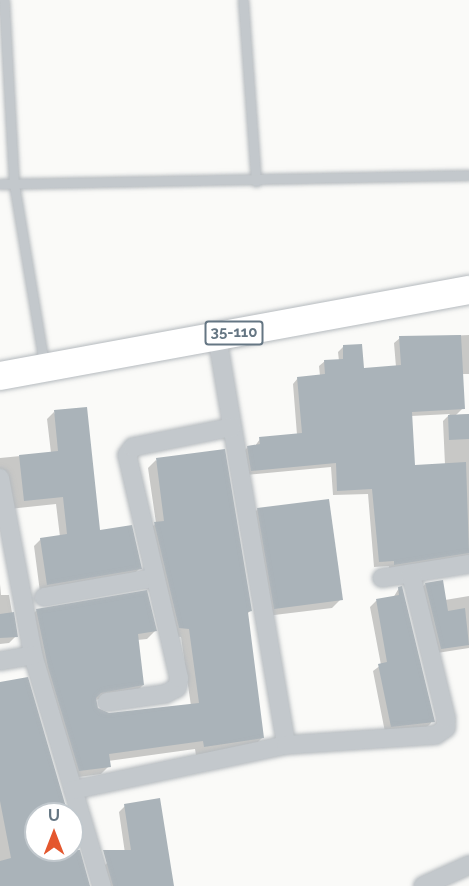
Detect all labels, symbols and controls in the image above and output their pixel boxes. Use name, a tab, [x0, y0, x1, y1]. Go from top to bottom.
road number: 35-110	[204, 321, 264, 345]
north arrow	[24, 802, 84, 862]
text: U	[48, 806, 60, 825]

